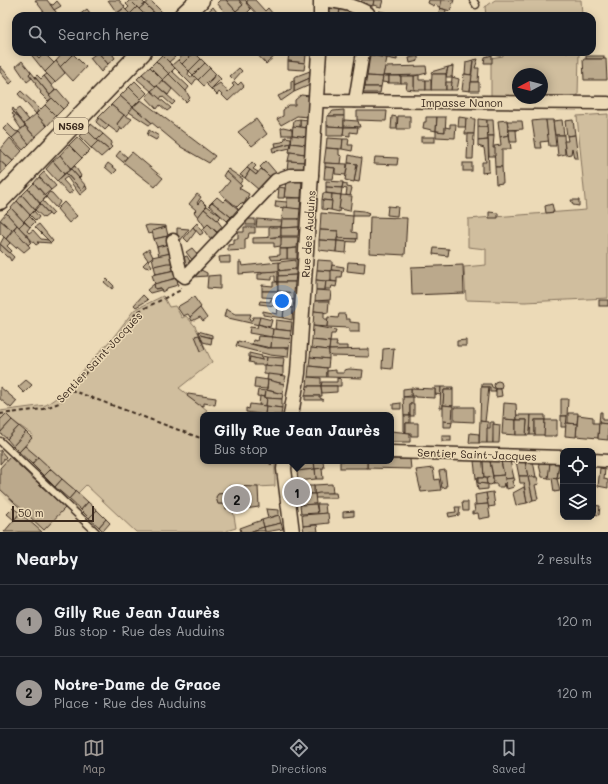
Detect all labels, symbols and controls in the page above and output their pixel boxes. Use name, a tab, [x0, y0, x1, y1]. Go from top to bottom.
search box	[12, 12, 596, 56]
icon: search	[26, 23, 48, 45]
text: Search here	[58, 24, 149, 44]
north arrow	[512, 68, 548, 104]
street label: Impasse Nanon	[421, 95, 503, 110]
road number: N569	[54, 118, 88, 134]
street label: Rue des Auduins	[297, 190, 319, 278]
your location	[272, 291, 292, 311]
street label: Sentier Saint-Jacques	[53, 308, 145, 406]
popup	[200, 412, 394, 464]
text: Gilly Rue Jean Jaurès	[214, 420, 380, 440]
text: Bus stop	[214, 440, 267, 457]
street label: Sentier Saint-Jacques	[417, 444, 537, 464]
map controls	[560, 448, 596, 520]
button: locate	[560, 448, 596, 484]
pin: 1	[284, 477, 310, 507]
pin: 2	[224, 484, 250, 514]
button: layers	[560, 484, 596, 520]
scale bar	[12, 504, 94, 523]
text: 50 m	[18, 505, 44, 520]
text: Nearby	[16, 547, 78, 569]
text: 2 results	[537, 550, 592, 567]
text: Gilly Rue Jean Jaurès	[54, 602, 220, 622]
text: 1	[26, 612, 32, 629]
text: 120 m	[556, 612, 592, 629]
text: Bus stop · Rue des Auduins	[54, 622, 225, 639]
text: Notre-Dame de Grace	[54, 674, 221, 694]
text: 2	[25, 684, 33, 701]
text: 120 m	[556, 684, 592, 701]
text: Place · Rue des Auduins	[54, 694, 206, 711]
tab: Map	[83, 737, 105, 776]
tab: Directions	[271, 737, 327, 776]
tab: Saved	[492, 737, 525, 776]

